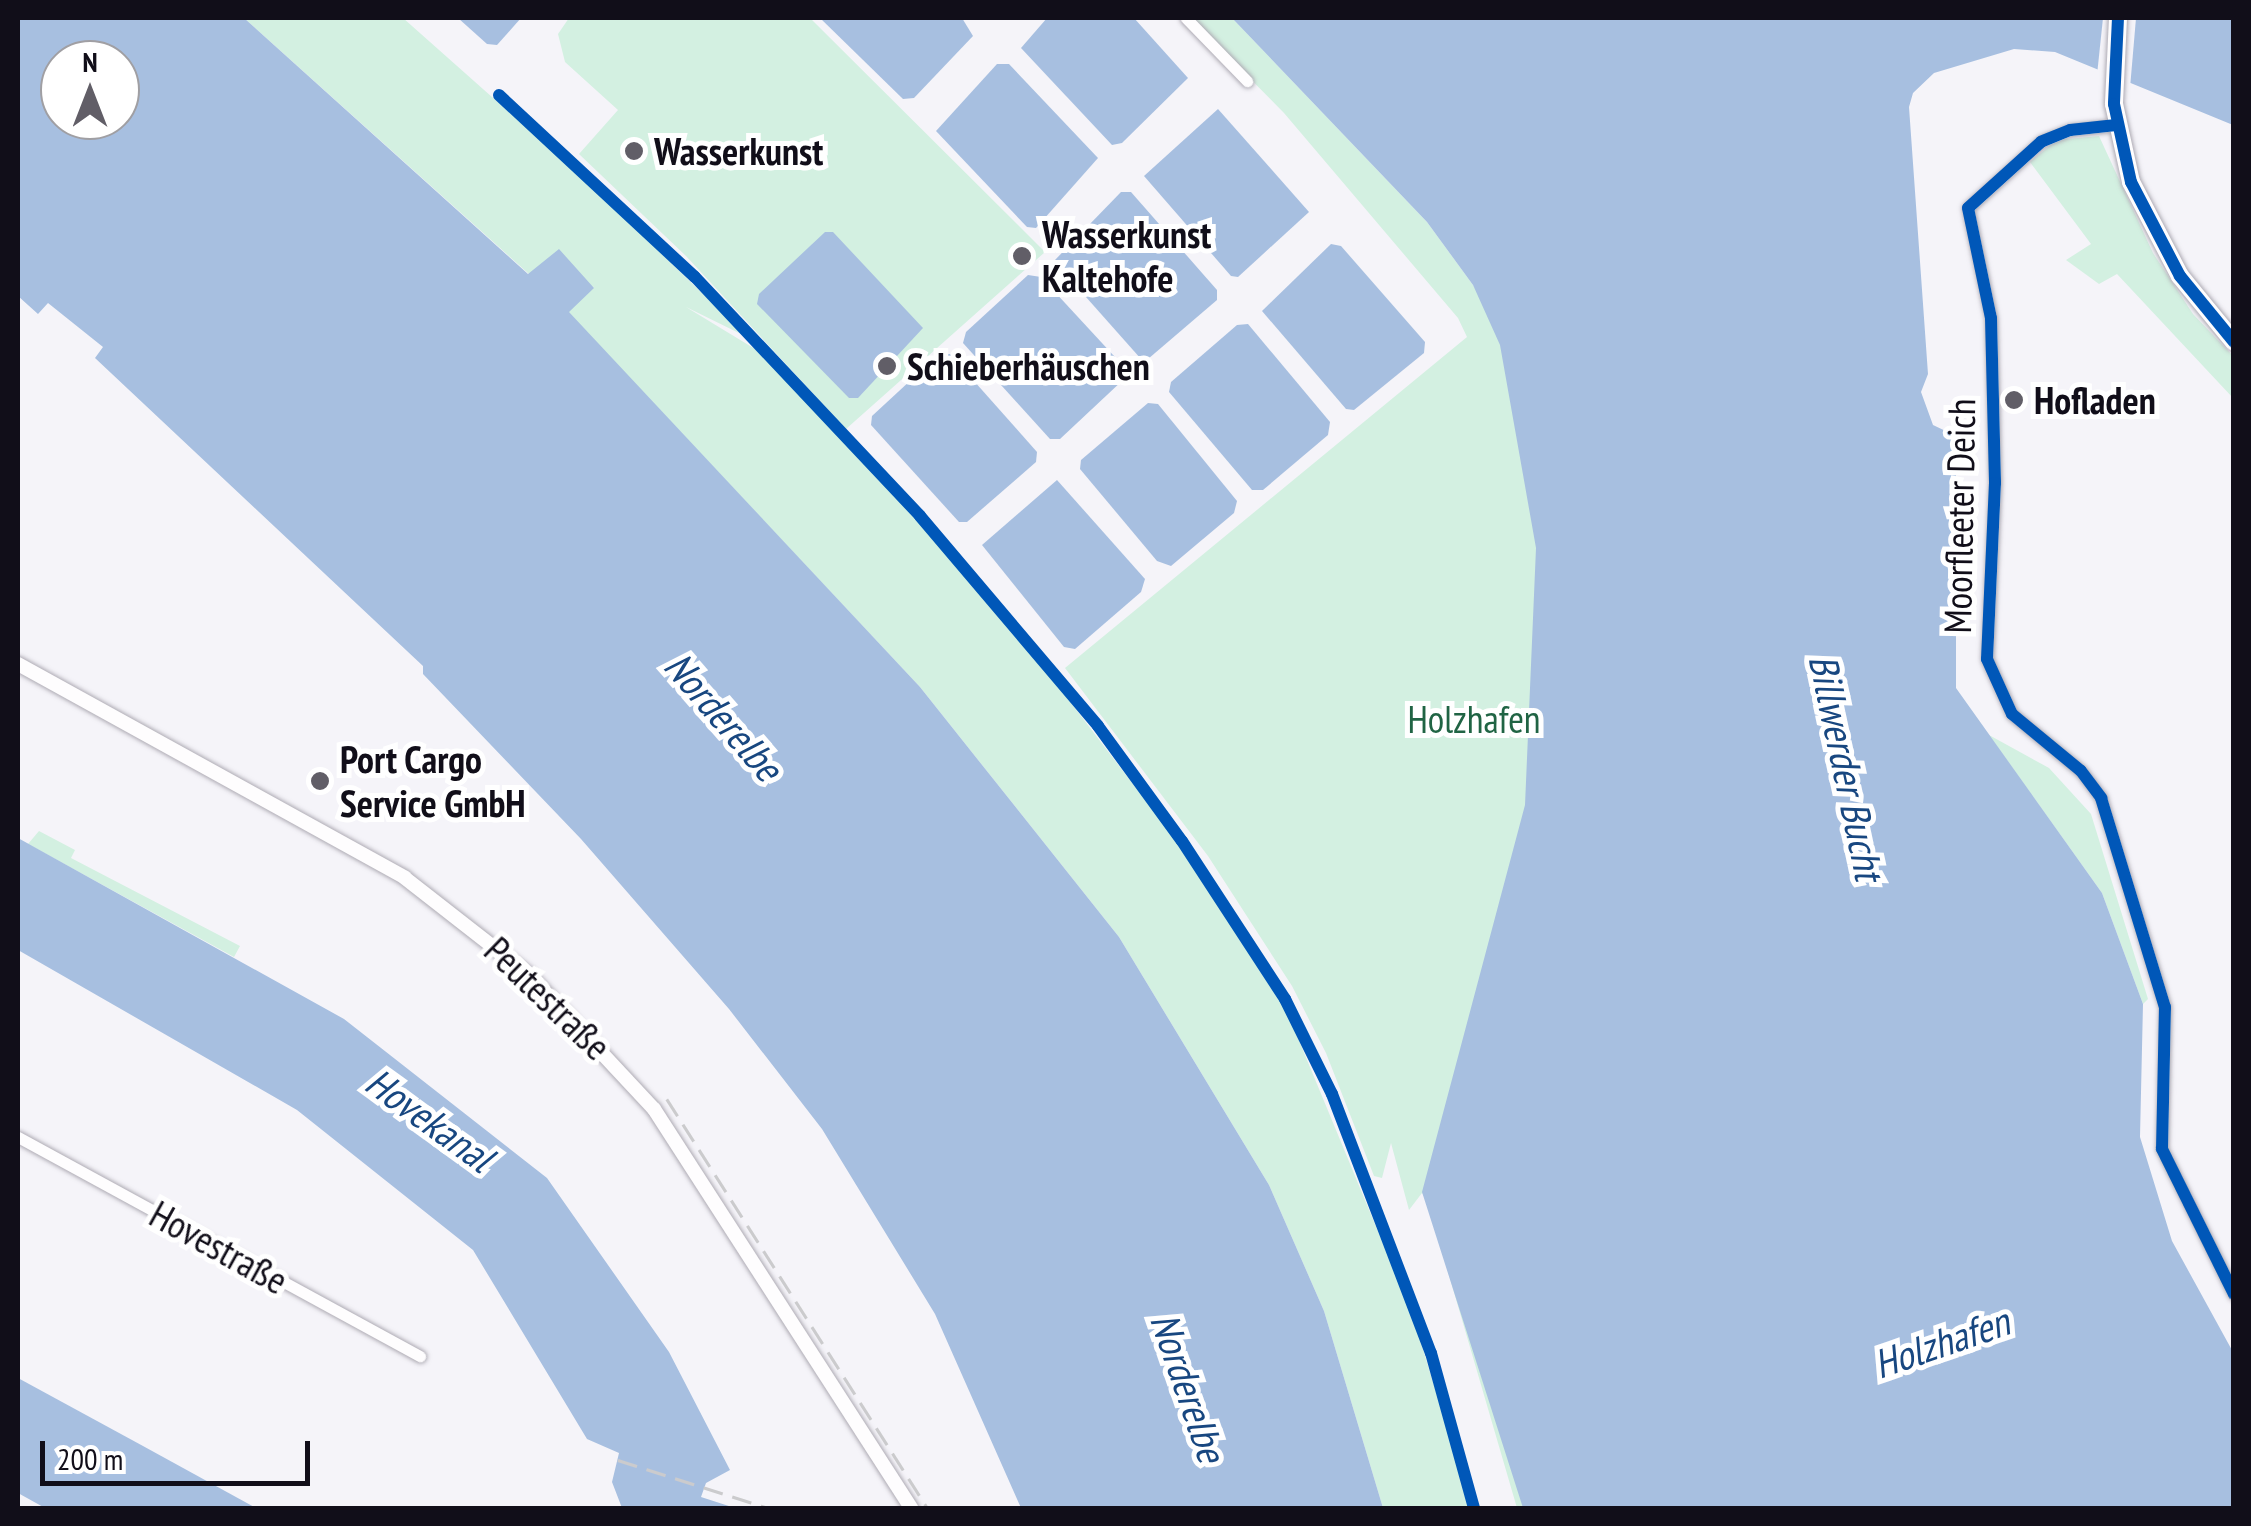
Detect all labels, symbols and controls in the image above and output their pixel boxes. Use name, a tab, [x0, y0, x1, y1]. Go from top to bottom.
north arrow	[40, 40, 140, 140]
text: N	[82, 43, 98, 80]
place label: Wasserkunst	[654, 128, 823, 174]
marker: Wasserkunst	[623, 140, 645, 162]
place label: Wasserkunst Kaltehofe	[1042, 211, 1211, 300]
marker: Wasserkunst Kaltehofe	[1011, 245, 1033, 267]
place label: Schieberhäuschen	[907, 343, 1150, 389]
marker: Schieberhäuschen	[876, 355, 898, 377]
place label: Hofladen	[2034, 377, 2156, 423]
marker: Hofladen	[2003, 389, 2025, 411]
street label: Moorfleeter Deich	[1934, 398, 1984, 634]
water label: Norderelbe	[655, 642, 793, 790]
water label: Billwerder Bucht	[1800, 650, 1894, 884]
park label: Holzhafen	[1407, 696, 1541, 742]
place label: Port Cargo Service GmbH	[340, 736, 526, 826]
marker: Port Cargo Service GmbH	[309, 770, 331, 792]
street label: Peutestraße	[476, 927, 620, 1069]
water label: Hovekanal	[357, 1057, 503, 1181]
street label: Hovestraße	[142, 1191, 296, 1303]
water label: Holzhafen	[1867, 1297, 2015, 1387]
water label: Norderelbe	[1141, 1306, 1237, 1468]
scale bar	[45, 1421, 315, 1483]
text: 200 m	[57, 1439, 123, 1478]

